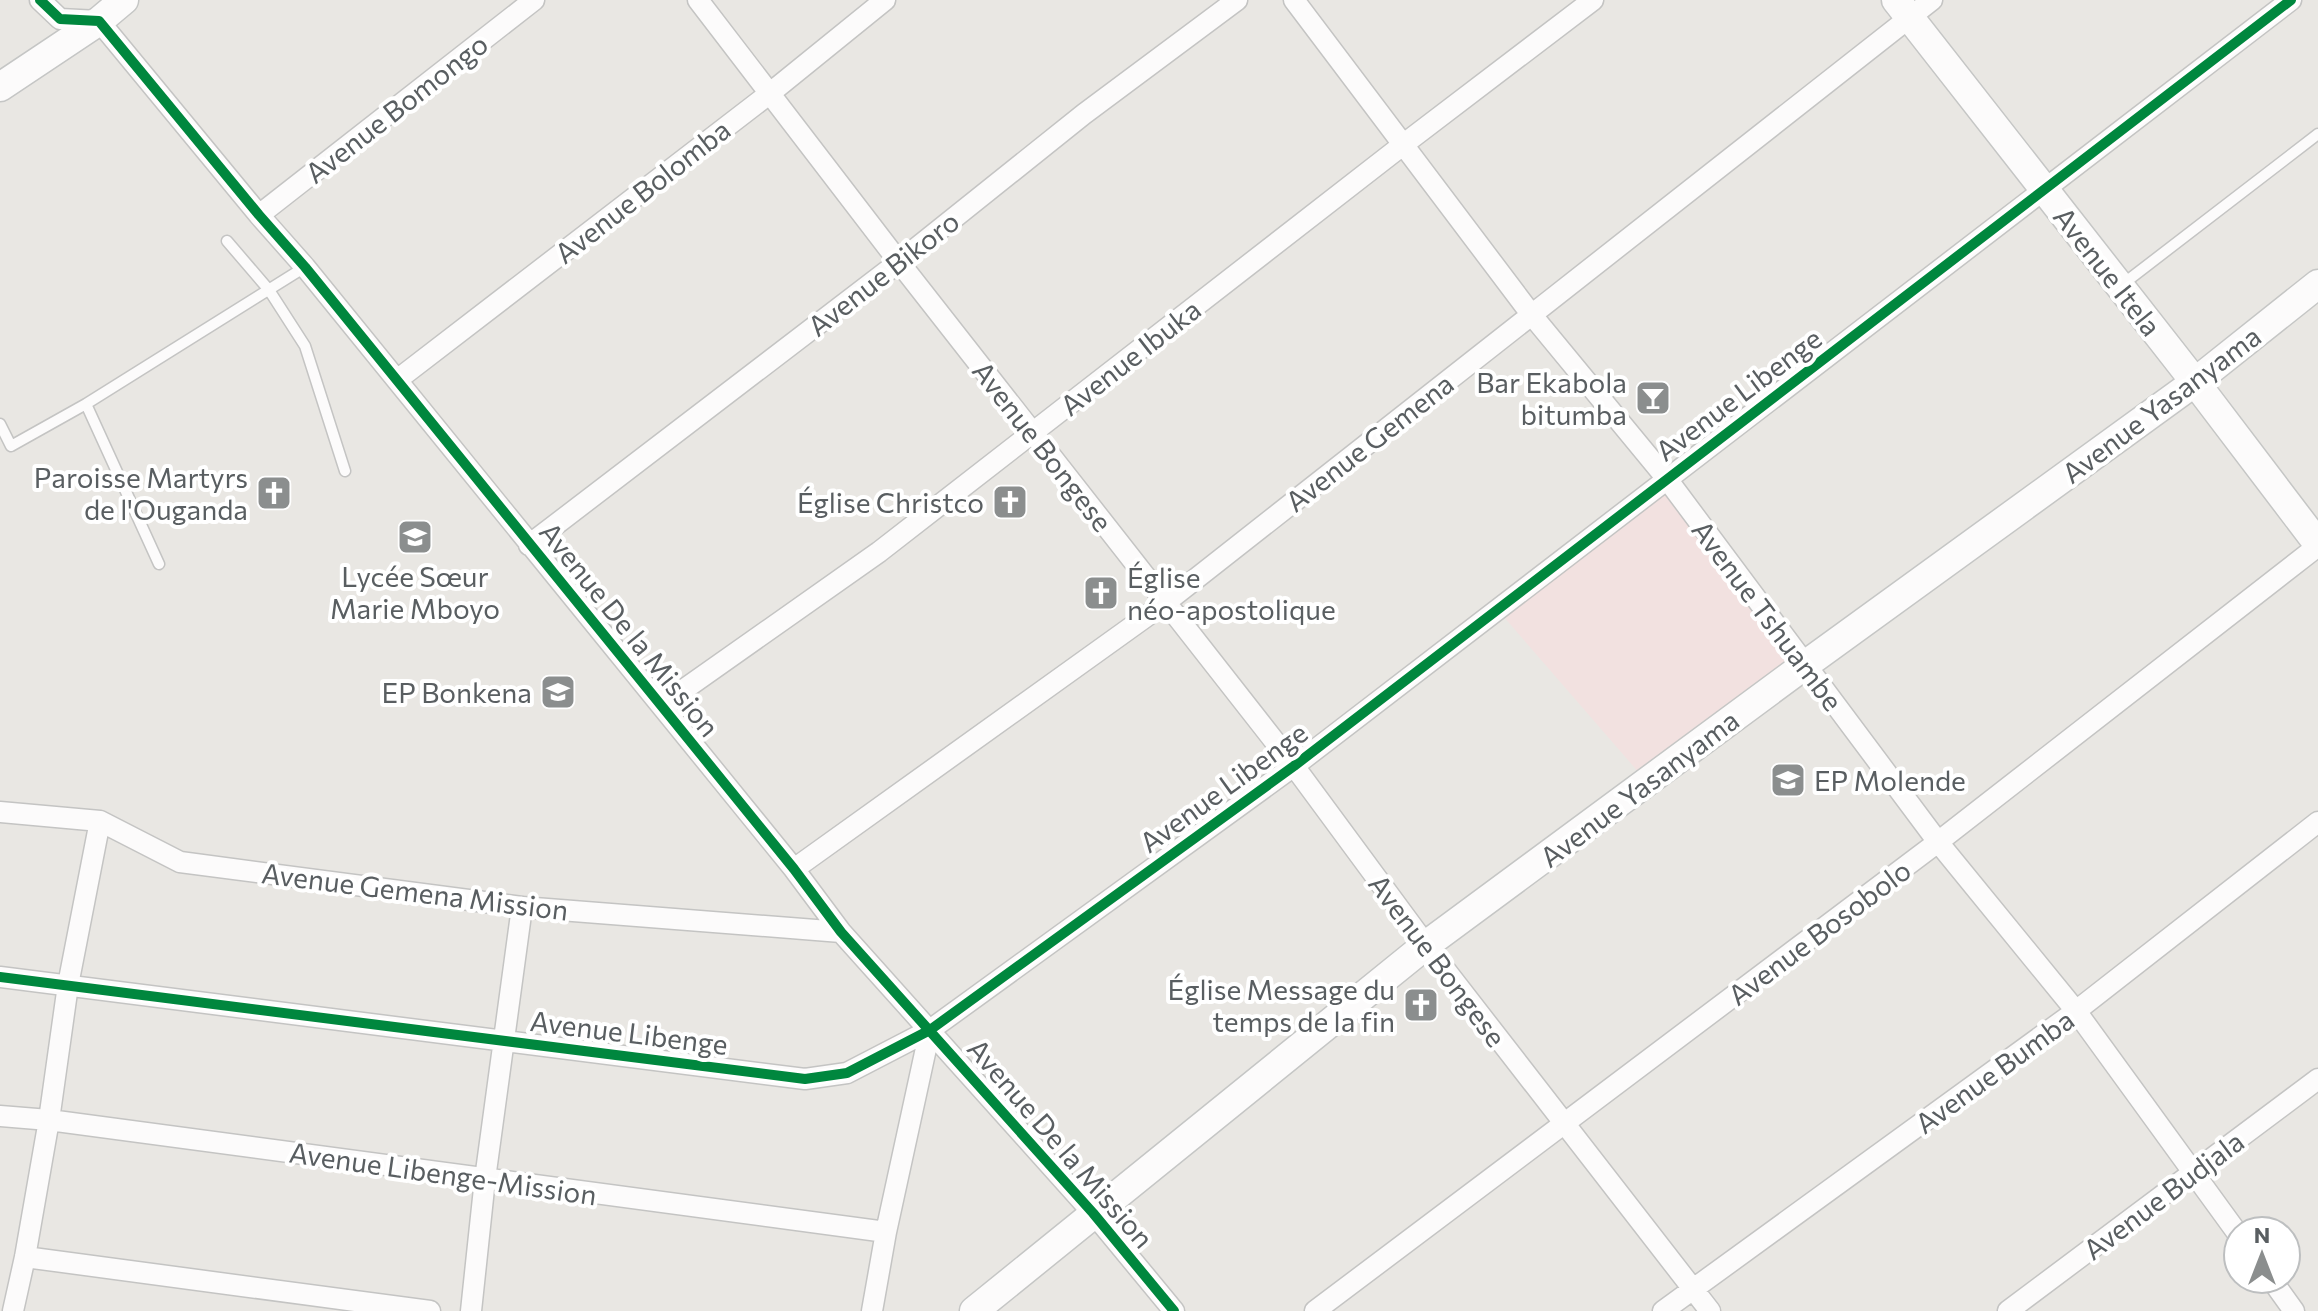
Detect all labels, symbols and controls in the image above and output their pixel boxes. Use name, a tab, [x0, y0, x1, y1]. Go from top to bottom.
street label: Avenue Bomongo	[298, 26, 494, 190]
street label: Avenue Bolomba	[548, 112, 736, 270]
street label: Avenue Itela	[2047, 200, 2169, 342]
street label: Avenue Bikoro	[801, 203, 965, 343]
street label: Avenue Ibuka	[1053, 292, 1207, 422]
street label: Avenue Yasanyama	[2055, 318, 2267, 490]
street label: Avenue Libenge	[1648, 321, 1828, 467]
street label: Avenue Bongese	[966, 354, 1120, 538]
place label: Bar Ekabola bitumba	[1476, 365, 1627, 431]
street label: Avenue Gemena	[1278, 366, 1460, 518]
bar icon: Bar Ekabola bitumba	[1634, 379, 1672, 417]
place label: Paroisse Martyrs de l'Ouganda	[34, 460, 248, 526]
church icon: Paroisse Martyrs de l'Ouganda	[255, 474, 293, 512]
church icon: Église Christco	[991, 483, 1029, 521]
place label: Église Christco	[797, 485, 984, 519]
street label: Avenue Tshuambe	[1685, 513, 1851, 717]
street label: Avenue De la Mission	[533, 515, 727, 743]
school or university icon: Lycée Sœur Marie Mboyo	[396, 518, 434, 556]
place label: Lycée Sœur Marie Mboyo	[330, 559, 500, 625]
place label: Église néo-apostolique	[1127, 560, 1336, 626]
church icon: Église néo-apostolique	[1082, 574, 1120, 612]
school or university icon: EP Bonkena	[539, 673, 577, 711]
place label: EP Bonkena	[382, 675, 532, 709]
street label: Avenue Yasanyama	[1533, 702, 1745, 874]
street label: Avenue Libenge	[1133, 715, 1313, 859]
school or university icon: EP Molende	[1769, 761, 1807, 799]
place label: EP Molende	[1814, 763, 1966, 797]
street label: Avenue Bosobolo	[1721, 852, 1917, 1012]
street label: Avenue Gemena Mission	[260, 855, 570, 927]
street label: Avenue Bongese	[1362, 867, 1514, 1053]
place label: Église Message du temps de la fin	[1168, 972, 1395, 1038]
church icon: Église Message du temps de la fin	[1402, 986, 1440, 1024]
street label: Avenue Bumba	[1908, 1002, 2080, 1140]
street label: Avenue Libenge	[528, 1003, 730, 1061]
street label: Avenue De la Mission	[961, 1031, 1161, 1255]
street label: Avenue Budjala	[2076, 1124, 2250, 1266]
street label: Avenue Libenge-Mission	[287, 1135, 599, 1211]
north arrow	[2222, 1215, 2302, 1295]
text: N	[2254, 1221, 2270, 1248]

